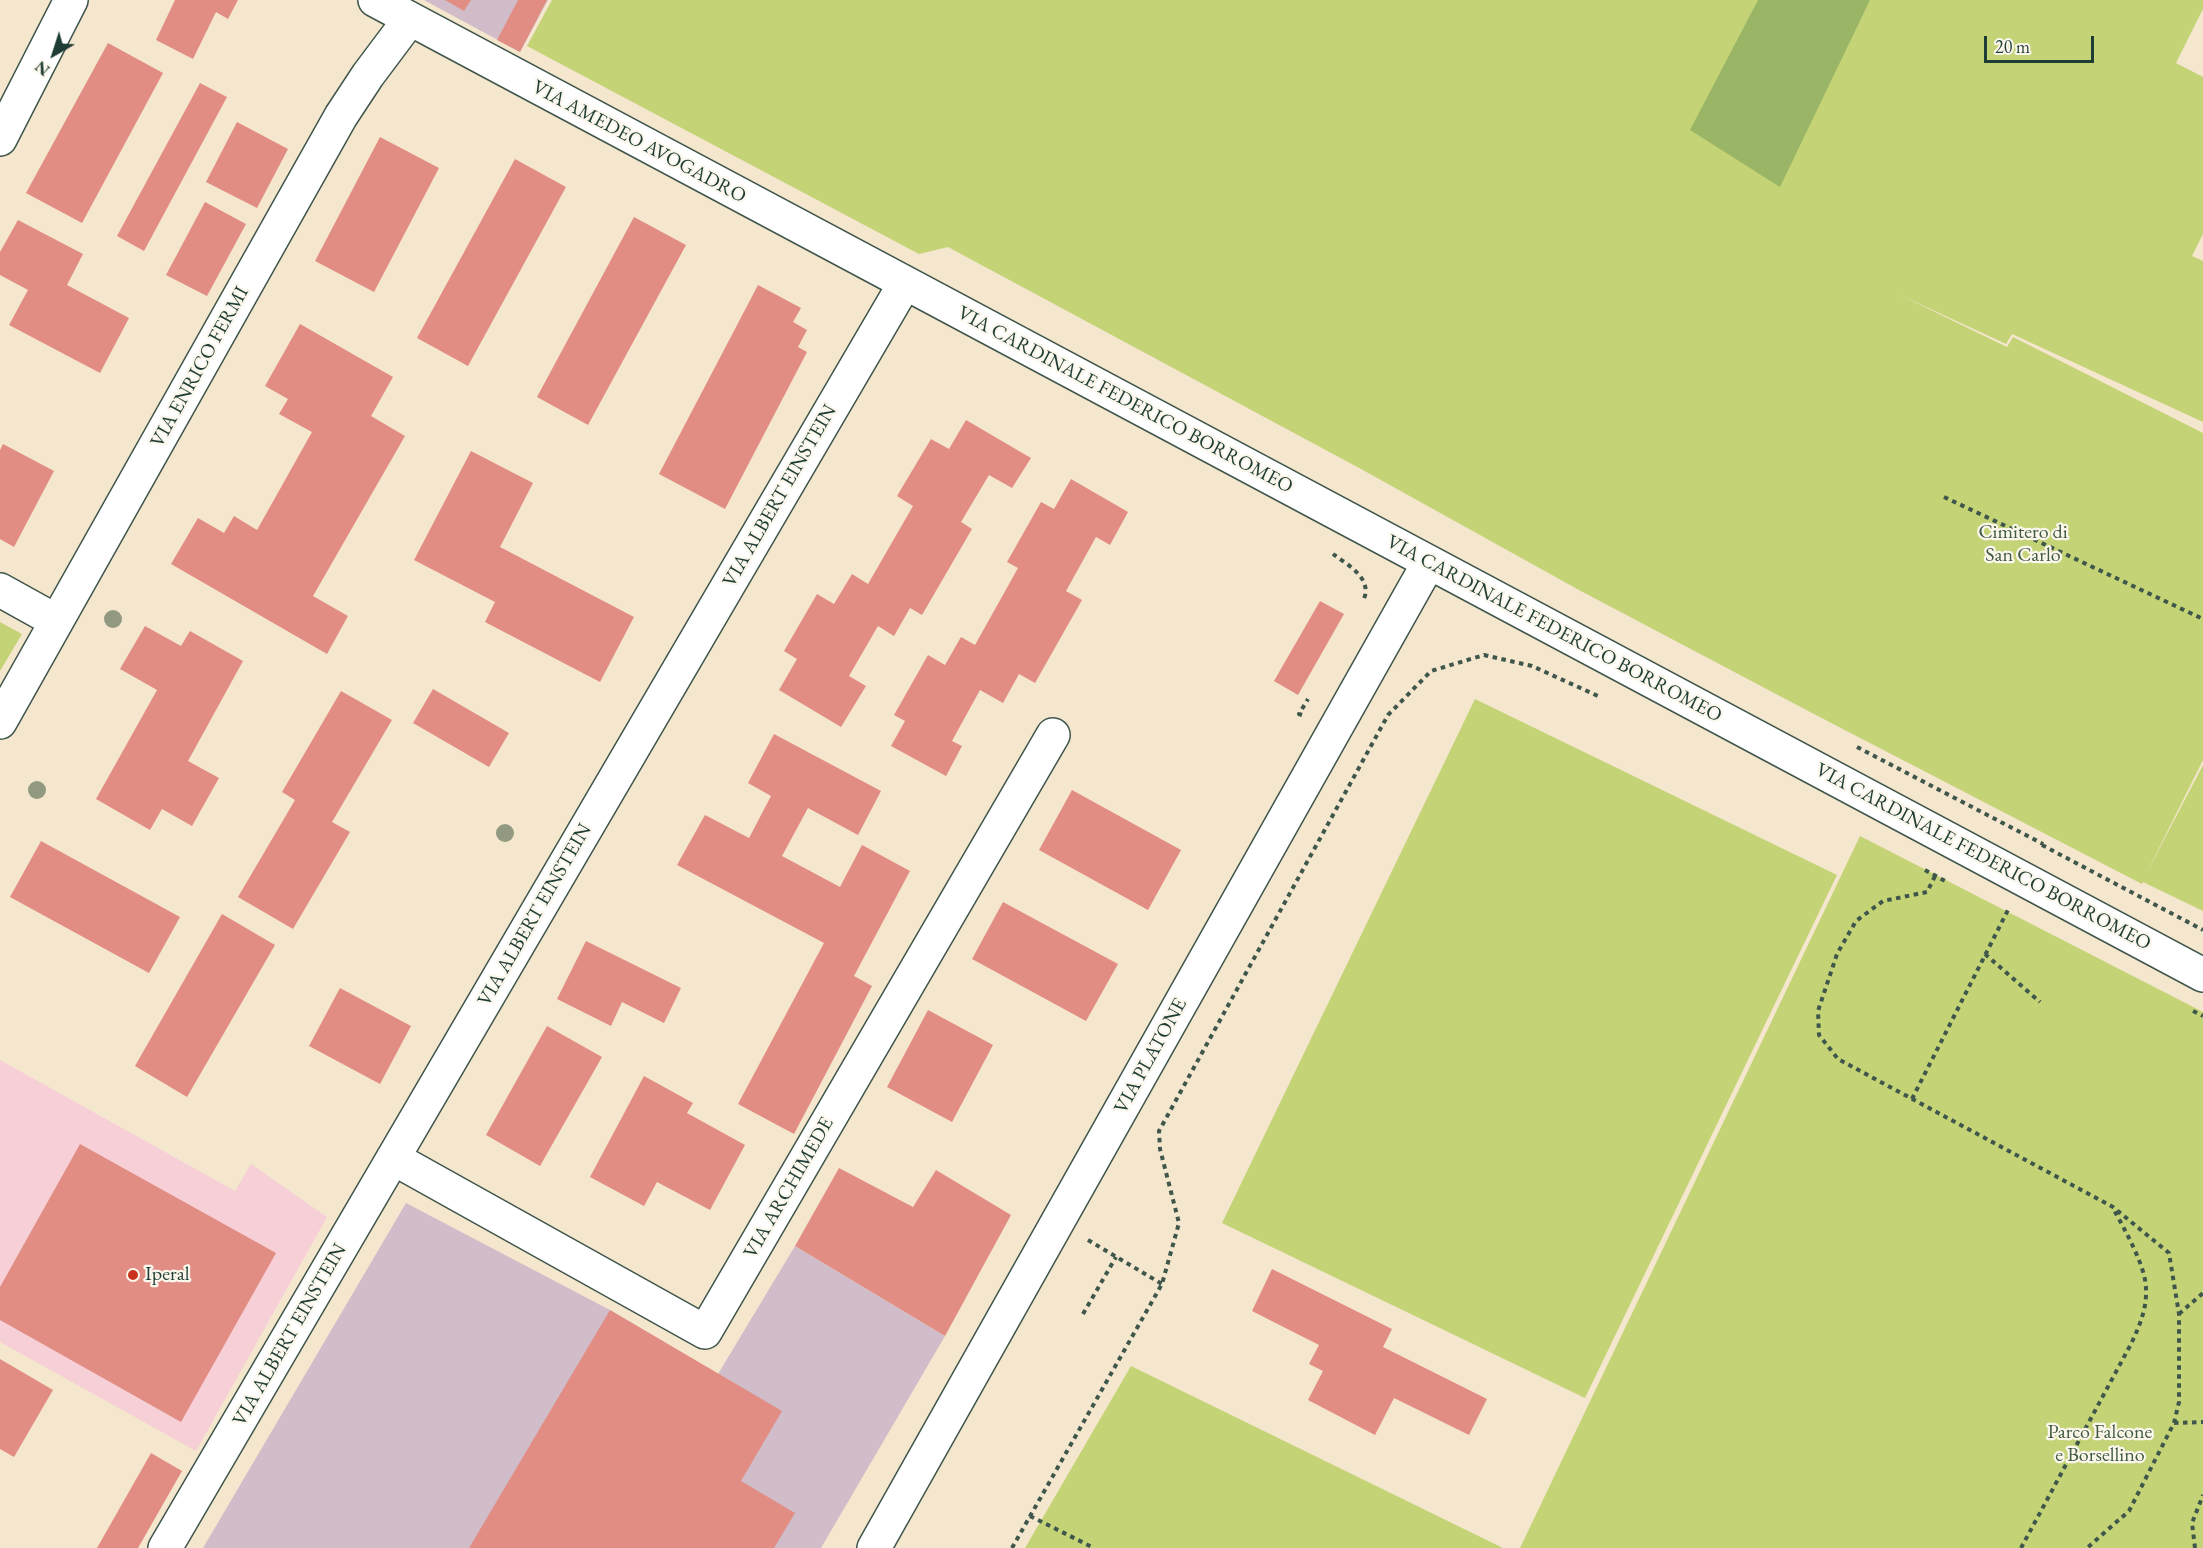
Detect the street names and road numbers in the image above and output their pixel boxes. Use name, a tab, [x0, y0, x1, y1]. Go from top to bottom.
street label: VIA AMEDEO AVOGADRO	[528, 75, 750, 209]
street label: VIA ENRICO FERMI	[146, 282, 254, 452]
street label: VIA CARDINALE FEDERICO BORROMEO	[953, 301, 1297, 499]
street label: VIA ALBERT EINSTEIN	[718, 400, 842, 592]
street label: VIA CARDINALE FEDERICO BORROMEO	[1382, 530, 1726, 728]
street label: VIA CARDINALE FEDERICO BORROMEO	[1811, 758, 2155, 956]
street label: VIA ALBERT EINSTEIN	[473, 819, 597, 1011]
street label: VIA PLATONE	[1109, 994, 1193, 1118]
street label: VIA ARCHIMEDE	[739, 1113, 839, 1263]
street label: VIA ALBERT EINSTEIN	[228, 1239, 352, 1431]

